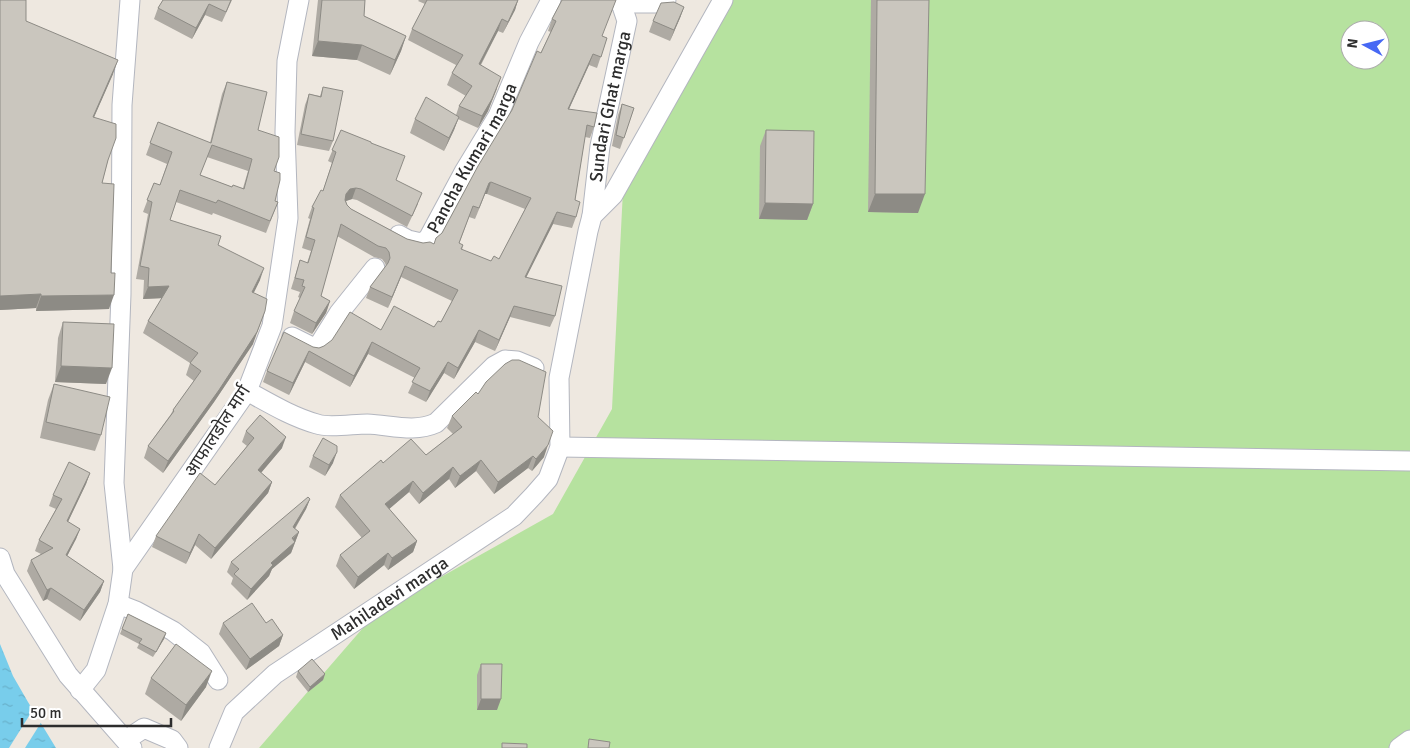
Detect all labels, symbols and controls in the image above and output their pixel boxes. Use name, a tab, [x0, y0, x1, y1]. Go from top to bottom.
north arrow	[1340, 20, 1390, 70]
street label: Sundari Ghat marga	[585, 29, 636, 183]
text: N	[1344, 38, 1362, 49]
street label: Pancha Kumari marga	[422, 80, 522, 237]
street label: आफालडोल मार्ग	[179, 380, 255, 481]
street label: Mahiladevi marga	[326, 552, 452, 645]
scale bar	[22, 696, 171, 728]
text: 50 m	[30, 704, 61, 722]

